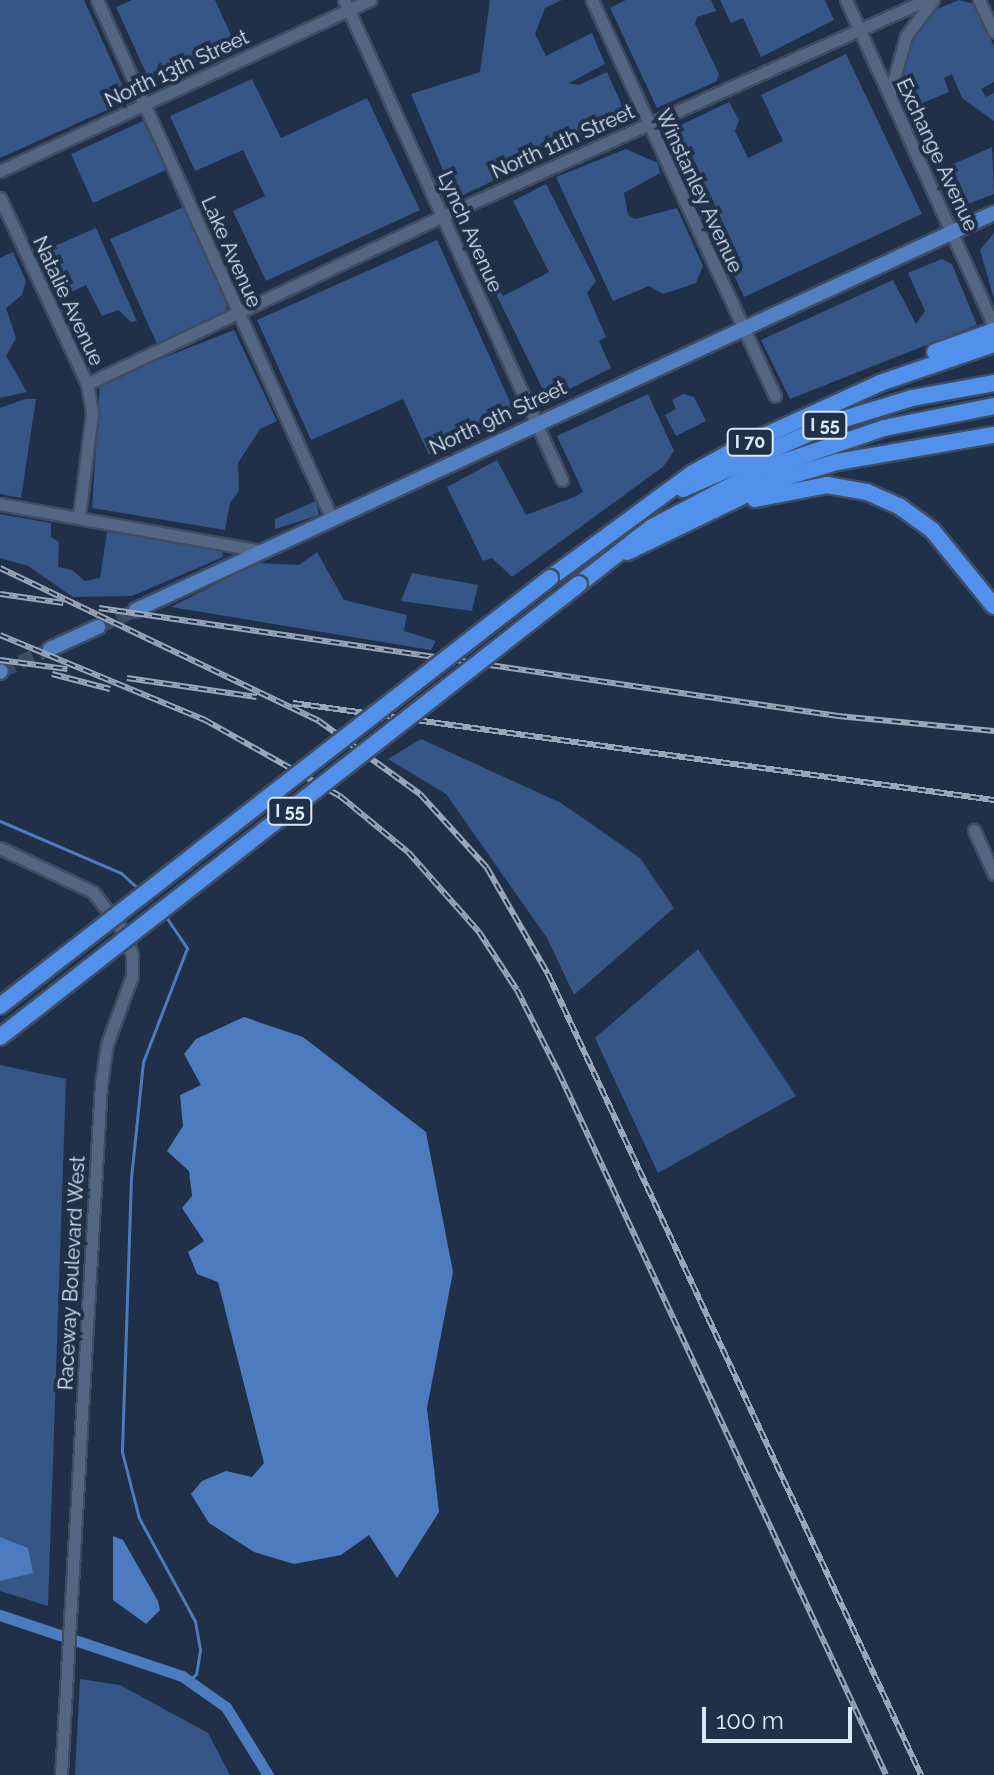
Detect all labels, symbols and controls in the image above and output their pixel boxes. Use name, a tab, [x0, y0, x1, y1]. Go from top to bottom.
street label: North 13th Street	[101, 25, 253, 113]
street label: Exchange Avenue	[891, 75, 983, 235]
street label: North 11th Street	[488, 100, 638, 184]
street label: Winstanley Avenue	[650, 105, 748, 277]
street label: Lynch Avenue	[433, 168, 507, 296]
street label: Lake Avenue	[196, 192, 266, 312]
street label: Natalie Avenue	[27, 232, 109, 370]
street label: North 9th Street	[426, 376, 570, 460]
road number: I 55	[801, 411, 849, 439]
road number: I 70	[726, 428, 774, 456]
road number: I 55	[266, 797, 314, 825]
street label: Raceway Boulevard West	[54, 1155, 90, 1391]
scale bar	[706, 1691, 856, 1741]
text: 100 m	[716, 1706, 784, 1735]

